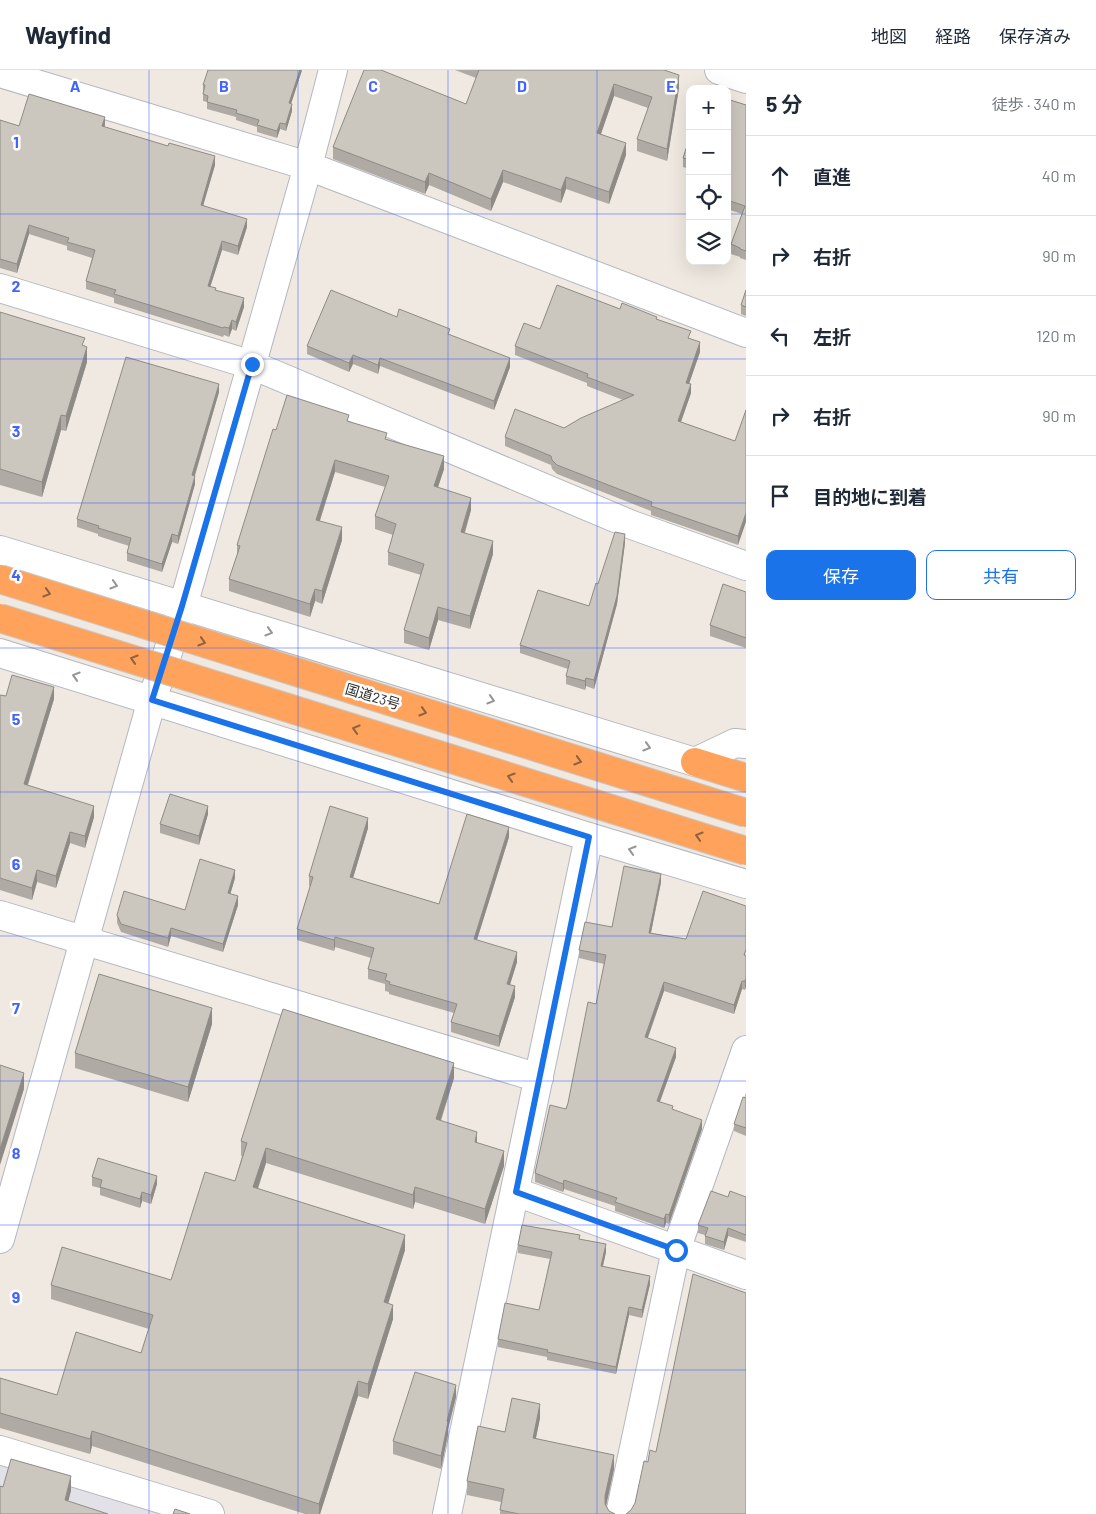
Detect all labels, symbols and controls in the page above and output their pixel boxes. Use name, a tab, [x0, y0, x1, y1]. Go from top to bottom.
text: Wayfind	[25, 20, 111, 49]
text: 地図	[871, 25, 907, 47]
text: 経路	[935, 25, 971, 47]
text: 保存済み	[999, 25, 1071, 47]
text: A	[70, 76, 81, 95]
text: B	[219, 76, 229, 95]
text: C	[368, 76, 378, 95]
text: D	[517, 76, 527, 95]
text: E	[666, 76, 676, 95]
map controls	[686, 85, 731, 265]
button: +	[686, 85, 731, 130]
text: 5 分	[766, 91, 803, 116]
text: 徒歩 · 340 m	[992, 94, 1076, 113]
button: −	[686, 130, 731, 175]
text: 1	[13, 132, 19, 151]
icon: ahead	[766, 162, 794, 190]
text: 直進	[813, 165, 851, 188]
text: 40 m	[1042, 166, 1076, 185]
button: locate	[686, 175, 731, 220]
button: layers	[686, 220, 731, 265]
icon: right	[766, 242, 794, 270]
text: 右折	[813, 245, 851, 268]
text: 90 m	[1042, 246, 1076, 265]
text: 2	[12, 276, 21, 295]
icon: left	[766, 322, 794, 350]
text: 左折	[813, 325, 851, 348]
text: 120 m	[1036, 326, 1076, 345]
route end	[241, 353, 264, 376]
icon: right	[766, 402, 794, 430]
text: 右折	[813, 405, 851, 428]
text: 90 m	[1042, 406, 1076, 425]
text: 3	[12, 421, 20, 440]
icon: arrive	[766, 482, 794, 510]
text: 目的地に到着	[813, 485, 927, 508]
button: 保存	[766, 550, 916, 600]
button: 共有	[926, 550, 1076, 600]
text: 4	[11, 565, 21, 584]
one-way arrow	[109, 579, 117, 589]
one-way arrow	[42, 588, 50, 598]
one-way arrow	[264, 627, 273, 637]
one-way arrow	[197, 637, 205, 647]
one-way arrow	[130, 655, 139, 665]
one-way arrow	[73, 672, 81, 682]
street label: 国道23号	[343, 680, 403, 712]
one-way arrow	[487, 694, 495, 704]
one-way arrow	[419, 706, 427, 716]
text: 5	[12, 709, 21, 728]
one-way arrow	[352, 725, 361, 735]
one-way arrow	[642, 742, 651, 752]
one-way arrow	[574, 755, 582, 765]
one-way arrow	[507, 773, 516, 783]
one-way arrow	[696, 832, 704, 842]
one-way arrow	[629, 845, 637, 855]
text: 6	[12, 854, 21, 873]
text: 7	[12, 998, 20, 1017]
text: 8	[12, 1143, 21, 1162]
route start	[665, 1239, 688, 1262]
text: 9	[12, 1287, 20, 1306]

